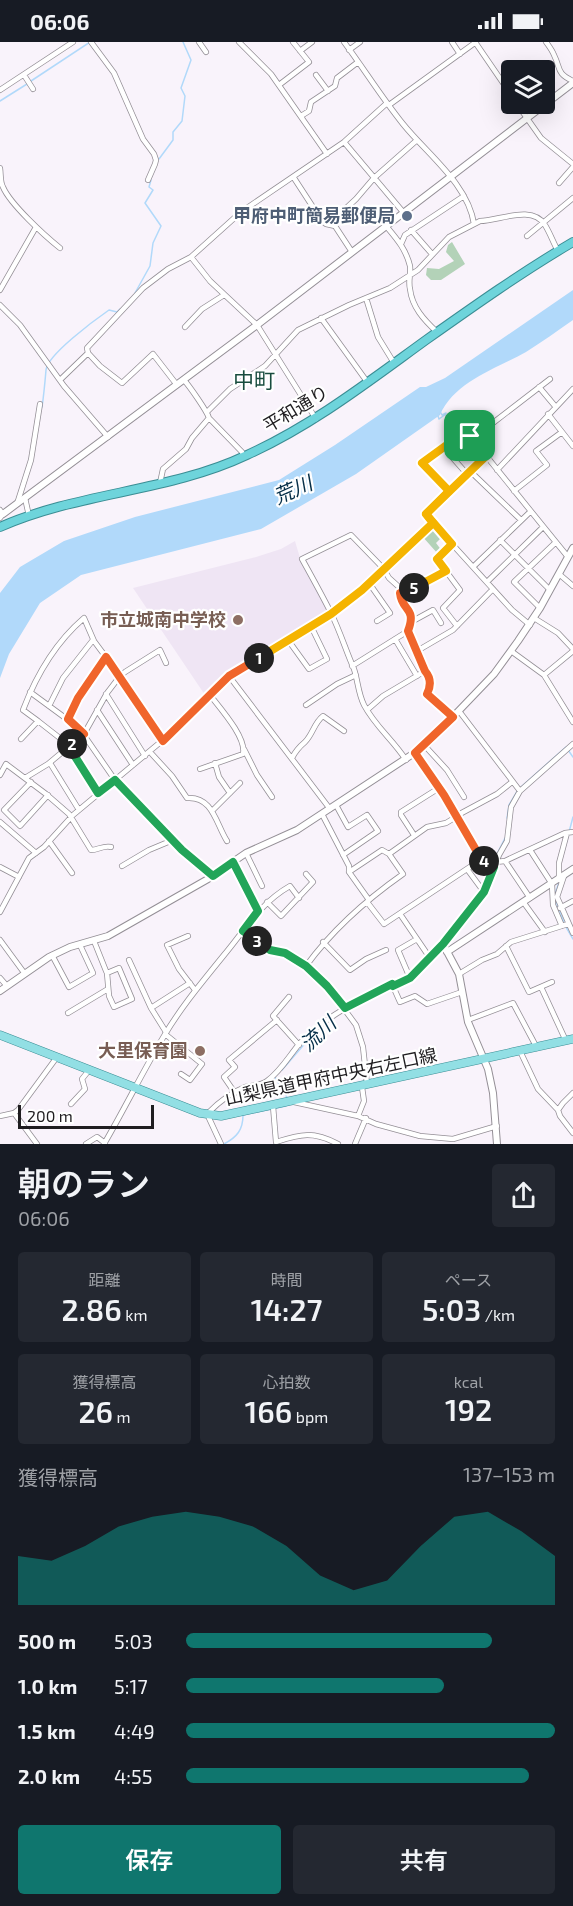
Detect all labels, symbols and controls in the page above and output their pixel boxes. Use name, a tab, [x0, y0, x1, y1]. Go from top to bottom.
text: 06:06	[30, 8, 89, 34]
map controls	[501, 60, 555, 114]
button: layers	[501, 60, 555, 114]
place label: 甲府中町簡易郵便局	[233, 204, 395, 226]
marker: 甲府中町簡易郵便局	[400, 209, 414, 223]
district label: 中町	[233, 367, 275, 392]
street label: 平和通り	[259, 380, 332, 436]
pin	[444, 410, 495, 461]
icon: arrive	[453, 419, 486, 452]
water label: 荒川	[269, 469, 318, 508]
pin: 5	[399, 573, 429, 603]
text: 5	[410, 578, 418, 597]
place label: 市立城南中学校	[100, 608, 226, 630]
marker: 市立城南中学校	[231, 613, 245, 627]
pin: 1	[244, 643, 274, 673]
text: 1	[256, 648, 262, 667]
pin: 2	[57, 729, 87, 759]
text: 2	[67, 734, 77, 753]
pin: 4	[469, 846, 499, 876]
text: 4	[479, 851, 489, 870]
pin: 3	[242, 926, 272, 956]
text: 3	[252, 931, 262, 950]
water label: 流川	[295, 1009, 342, 1056]
place label: 大里保育園	[98, 1039, 188, 1061]
street label: 山梨県道甲府中央右左口線	[223, 1043, 439, 1109]
marker: 大里保育園	[193, 1044, 207, 1058]
scale bar	[18, 1102, 154, 1130]
text: 200 m	[27, 1106, 73, 1125]
text: 朝のラン	[18, 1163, 150, 1203]
button: share	[492, 1164, 555, 1227]
text: 06:06	[18, 1206, 70, 1230]
text: 距離	[88, 1270, 121, 1289]
text: 時間	[270, 1270, 303, 1289]
text: ペース	[445, 1270, 492, 1289]
text: 2.86	[61, 1291, 122, 1327]
text: 14:27	[251, 1291, 322, 1327]
text: 5:03	[422, 1291, 481, 1327]
text: km	[122, 1305, 148, 1324]
text: /km	[481, 1305, 515, 1324]
text: 獲得標高	[72, 1372, 137, 1391]
text: 心拍数	[262, 1372, 311, 1391]
text: kcal	[454, 1372, 483, 1391]
text: 192	[445, 1391, 492, 1427]
text: 26	[78, 1393, 113, 1429]
text: 166	[245, 1393, 292, 1429]
text: m	[113, 1407, 131, 1426]
text: bpm	[292, 1407, 328, 1426]
text: 137–153 m	[463, 1462, 555, 1486]
text: 獲得標高	[18, 1465, 98, 1489]
text: 500 m	[18, 1629, 76, 1653]
text: 5:03	[114, 1629, 153, 1653]
text: 1.0 km	[18, 1674, 77, 1698]
text: 5:17	[114, 1674, 148, 1698]
text: 1.5 km	[18, 1719, 76, 1743]
text: 4:49	[114, 1719, 155, 1743]
text: 2.0 km	[18, 1764, 80, 1788]
text: 4:55	[114, 1764, 152, 1788]
button: 保存	[18, 1825, 281, 1894]
button: 共有	[293, 1825, 555, 1894]

